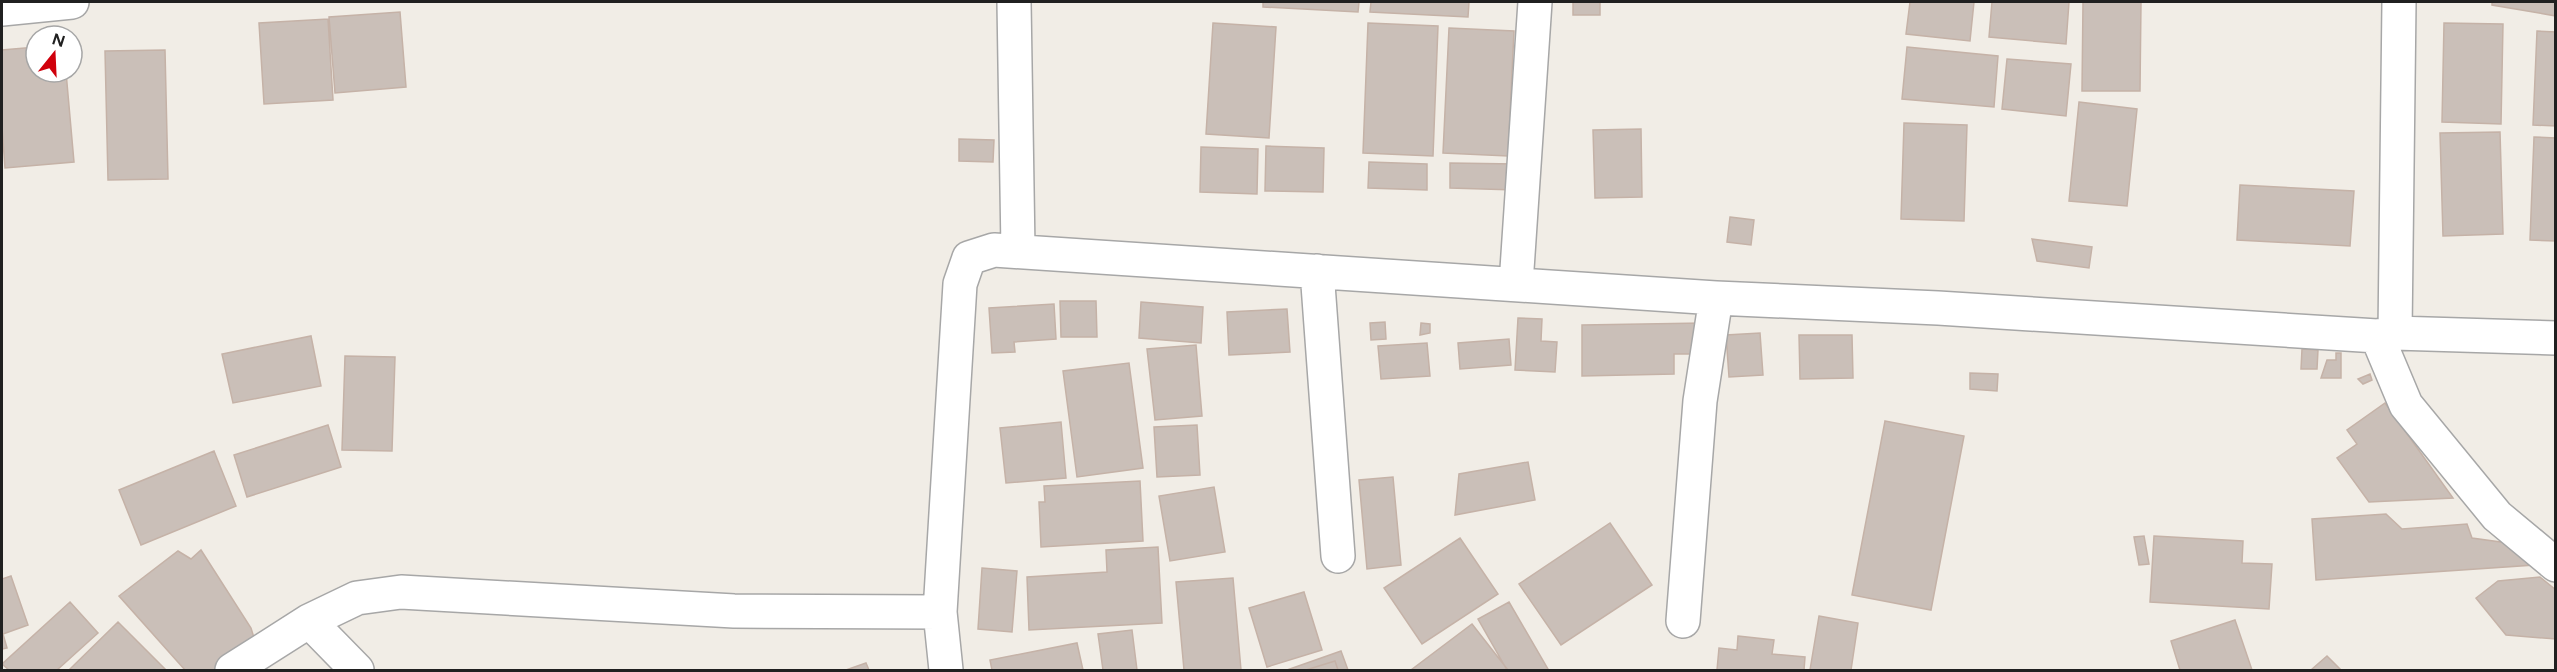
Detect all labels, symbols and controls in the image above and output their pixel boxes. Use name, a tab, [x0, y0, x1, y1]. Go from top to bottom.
north arrow	[24, 24, 84, 84]
text: N	[50, 29, 67, 51]

